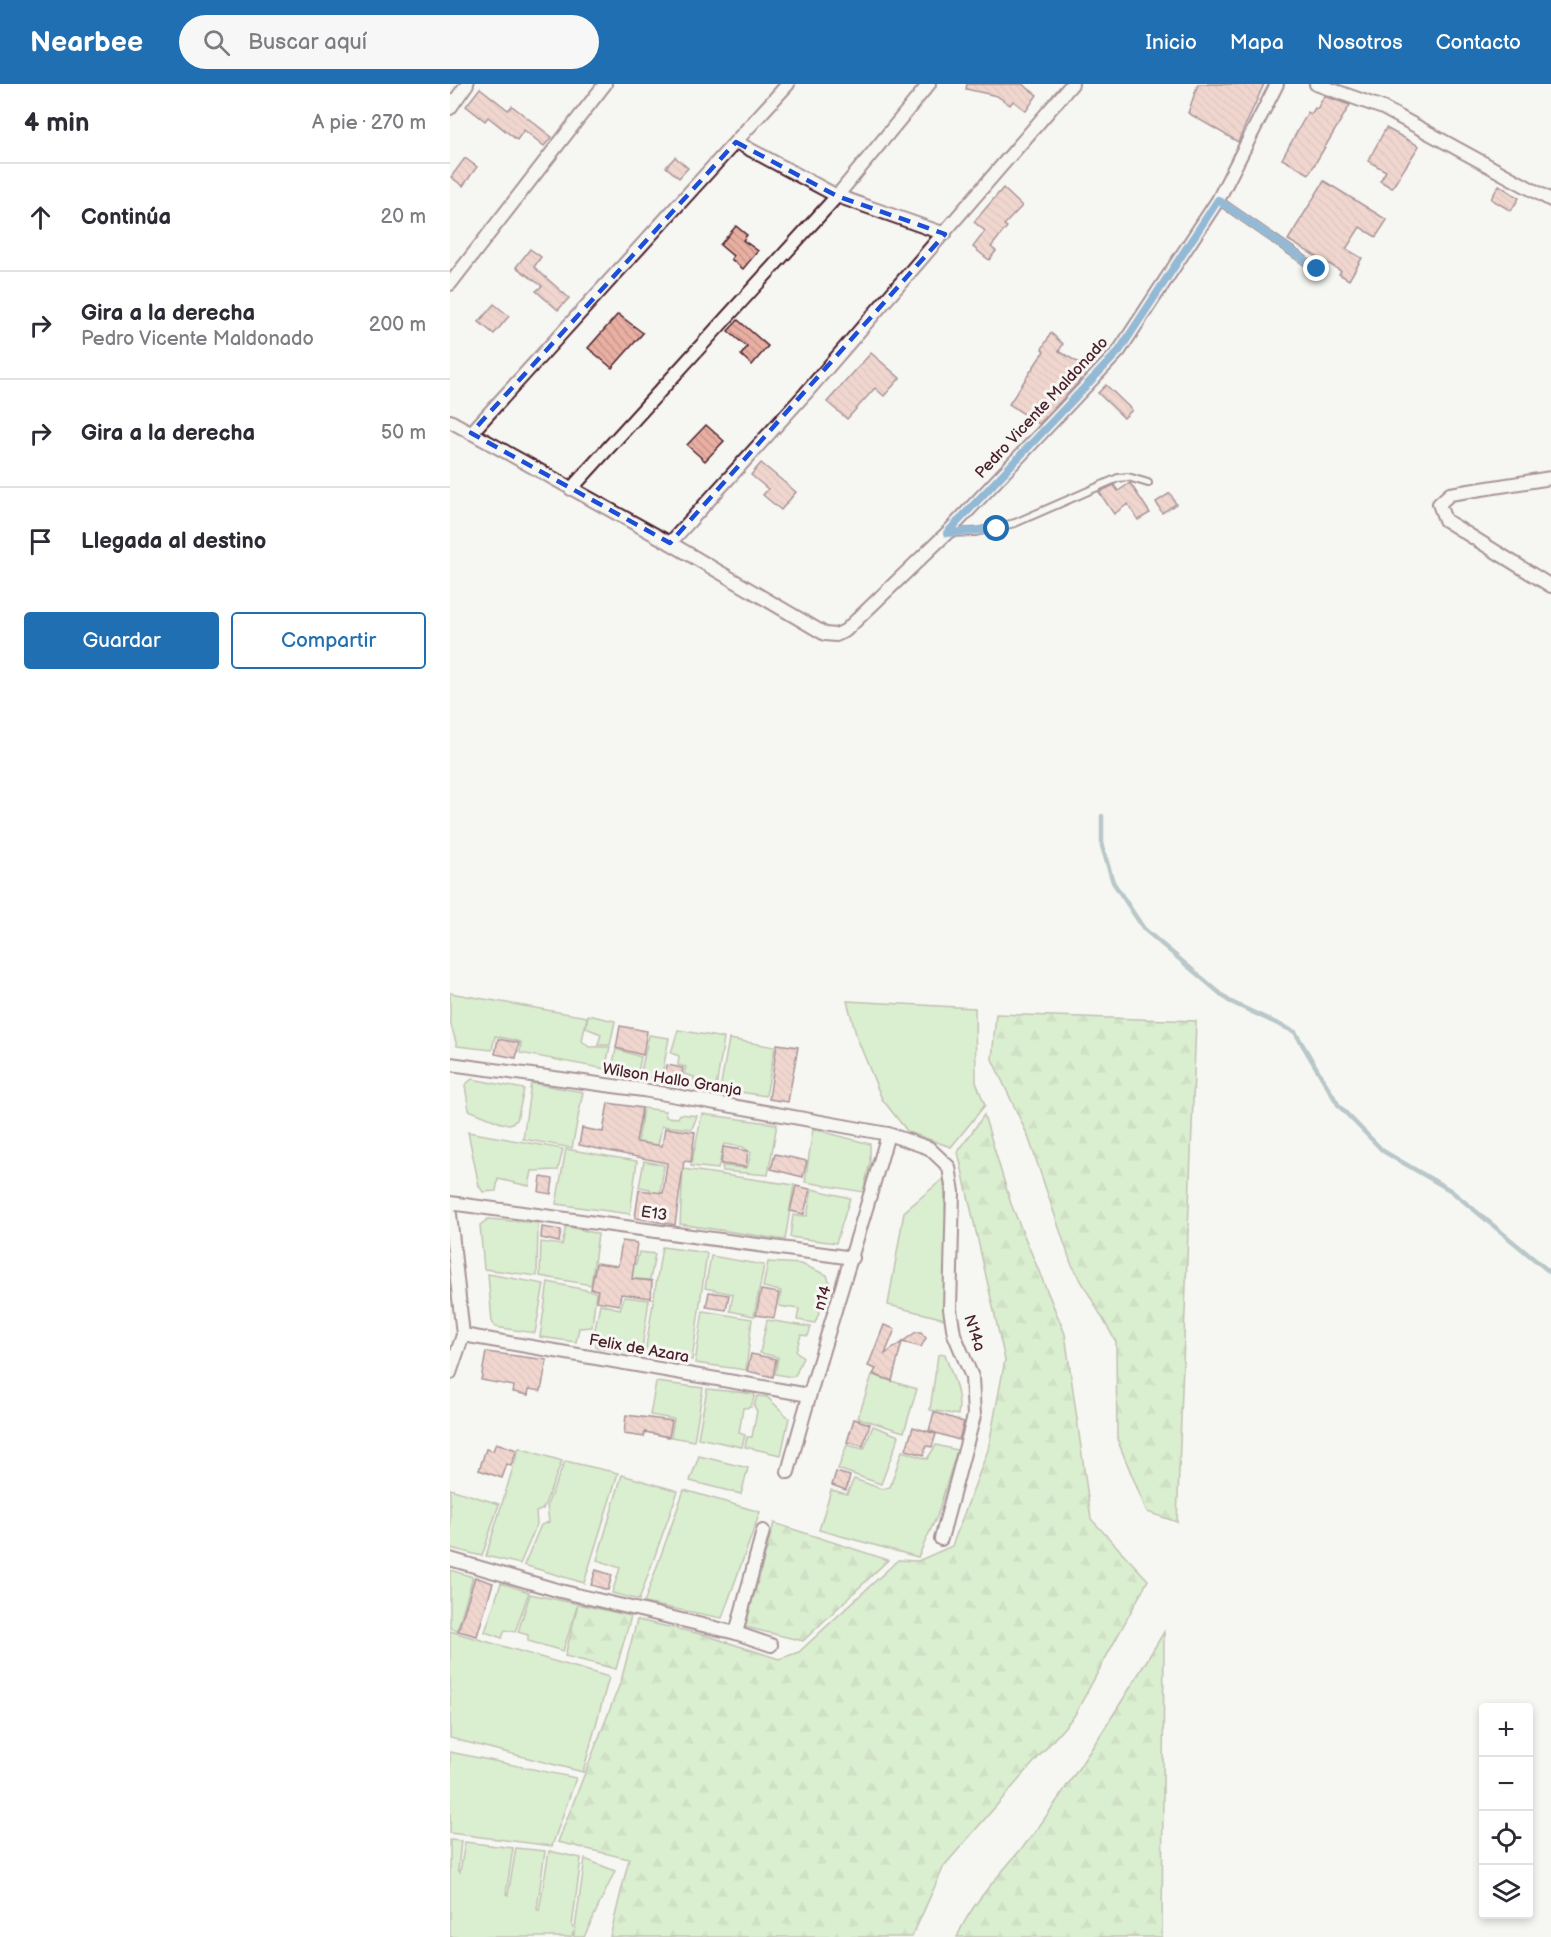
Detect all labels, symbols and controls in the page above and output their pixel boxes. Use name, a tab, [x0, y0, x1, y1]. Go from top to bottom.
search box	[179, 15, 599, 69]
text: Nearbee	[30, 26, 143, 59]
icon: search	[200, 26, 233, 59]
text: Buscar aquí	[248, 29, 367, 56]
text: Inicio	[1146, 30, 1197, 55]
text: Mapa	[1230, 30, 1284, 55]
text: Nosotros	[1317, 30, 1403, 55]
text: Contacto	[1436, 30, 1521, 55]
text: 4 min	[24, 108, 89, 139]
text: A pie · 270 m	[312, 111, 426, 135]
icon: ahead	[24, 201, 57, 234]
text: Continúa	[81, 204, 171, 231]
text: 20 m	[381, 205, 426, 229]
route end	[1303, 255, 1329, 281]
text: Gira a la derecha	[81, 300, 255, 327]
icon: right	[24, 309, 57, 342]
text: 200 m	[369, 313, 426, 337]
text: Pedro Vicente Maldonado	[81, 327, 314, 351]
street label: Pedro Vicente Maldonado	[972, 333, 1112, 483]
icon: right	[24, 417, 57, 450]
text: Gira a la derecha	[81, 420, 255, 447]
text: 50 m	[381, 421, 426, 445]
route start	[983, 515, 1009, 541]
icon: arrive	[24, 525, 57, 558]
text: Llegada al destino	[81, 528, 266, 555]
button: Guardar	[24, 612, 219, 669]
button: Compartir	[231, 612, 426, 669]
street label: Wilson Hallo Granja	[601, 1060, 743, 1100]
street label: E13	[640, 1203, 669, 1225]
street label: n14	[810, 1283, 836, 1313]
street label: N14a	[959, 1312, 989, 1354]
street label: Felix de Azara	[587, 1331, 691, 1367]
map controls	[1479, 1703, 1533, 1919]
button: +	[1479, 1703, 1533, 1757]
button: −	[1479, 1757, 1533, 1811]
button: locate	[1479, 1811, 1533, 1865]
button: layers	[1479, 1865, 1533, 1919]

